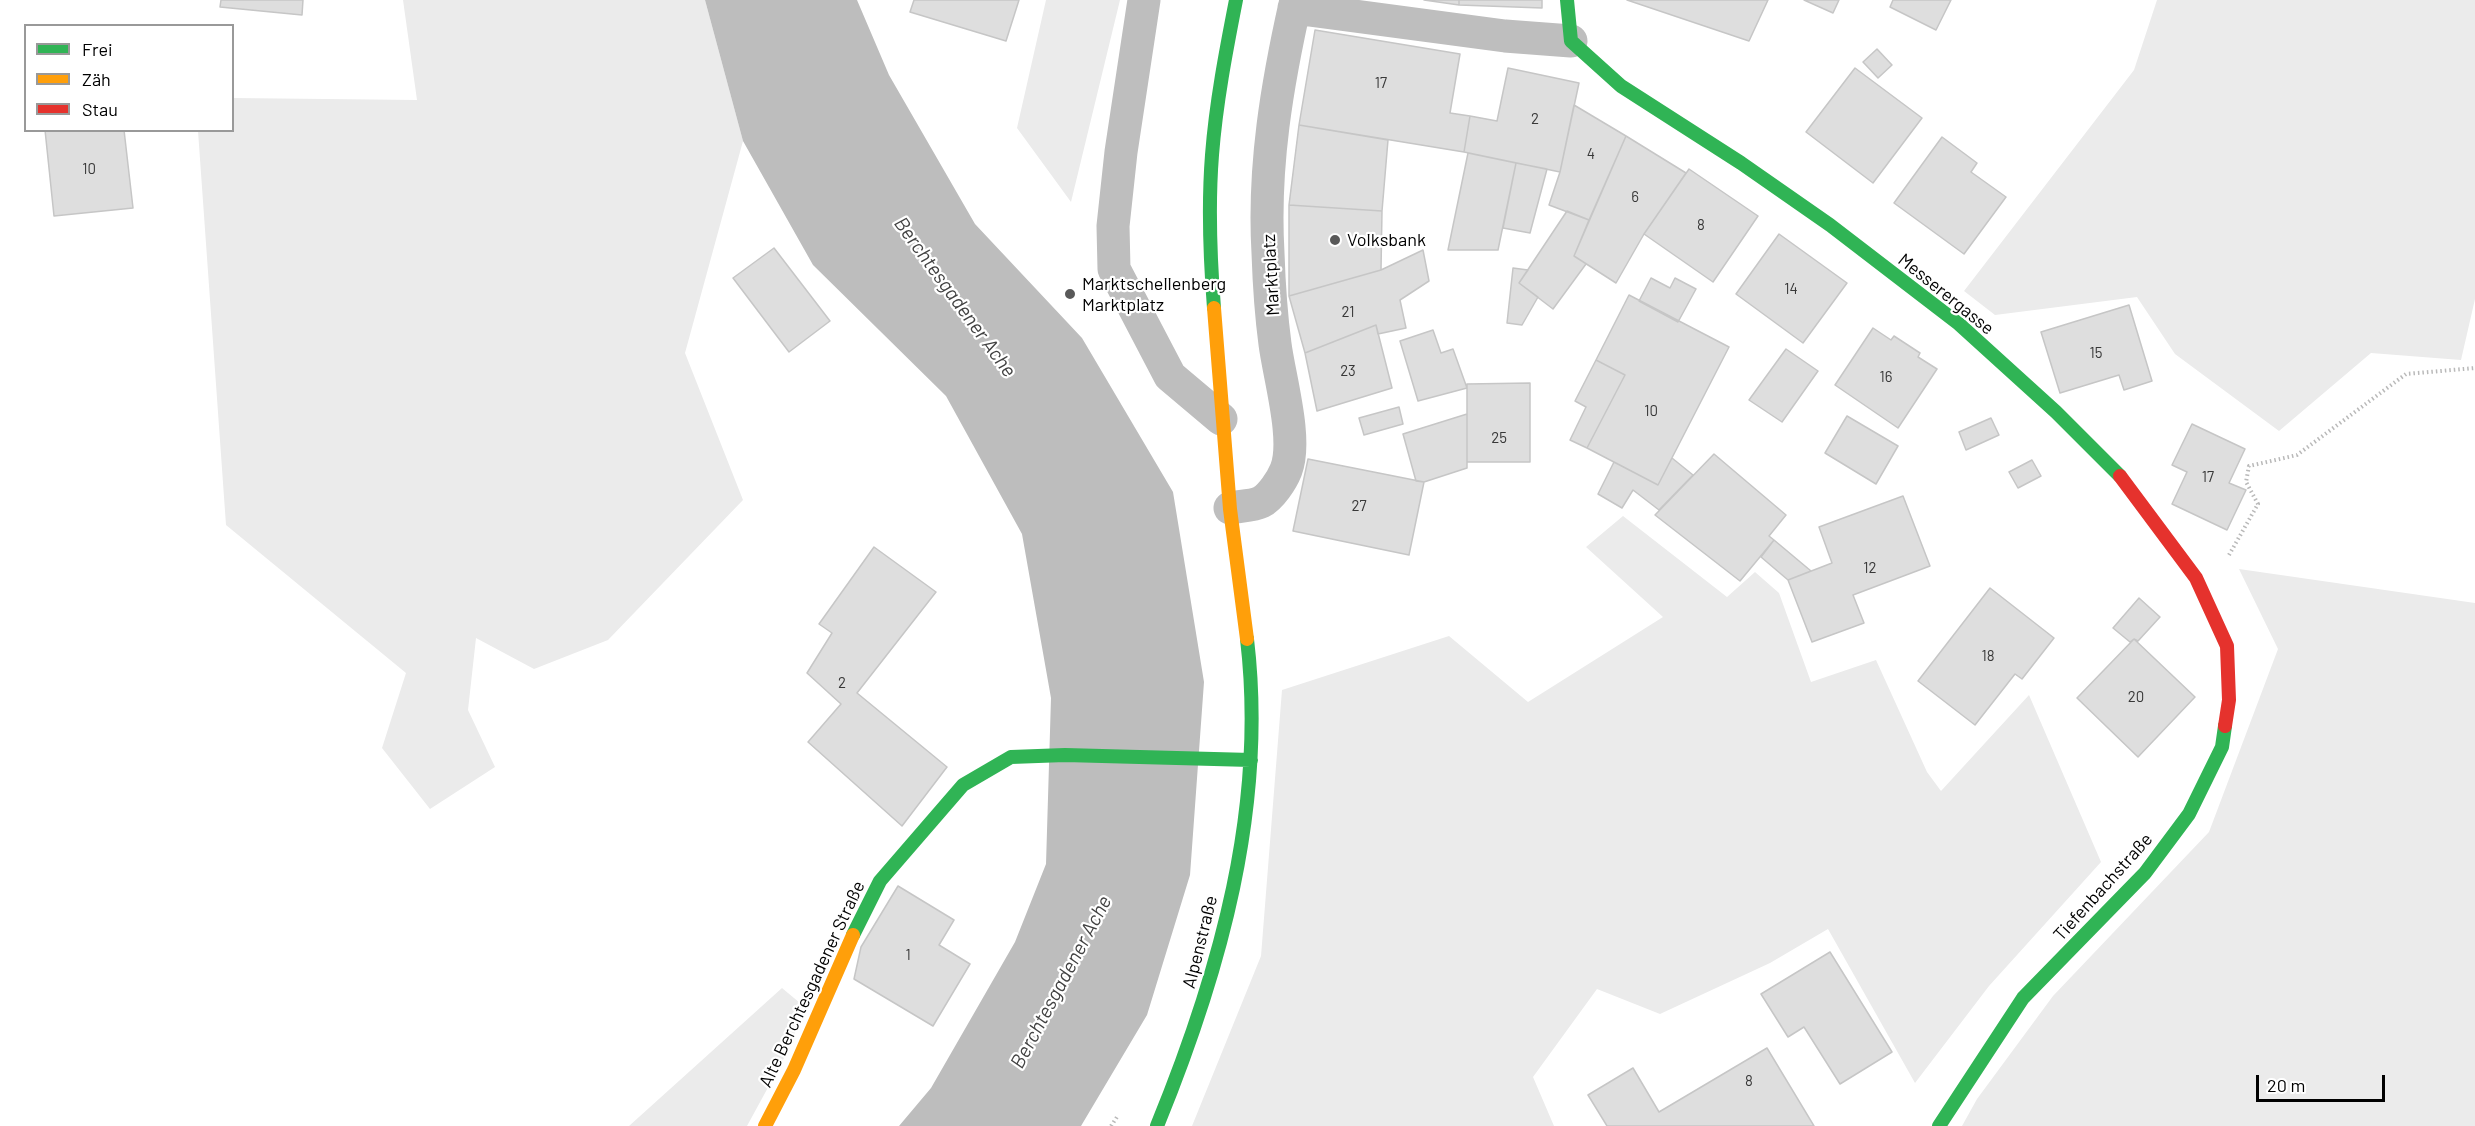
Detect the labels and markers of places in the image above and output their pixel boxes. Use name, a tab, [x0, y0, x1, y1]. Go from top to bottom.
place label: Volksbank	[1347, 229, 1426, 251]
marker: Volksbank	[1328, 233, 1342, 247]
place label: Marktschellenberg Marktplatz	[1082, 273, 1226, 316]
marker: Marktschellenberg Marktplatz	[1063, 287, 1077, 301]

